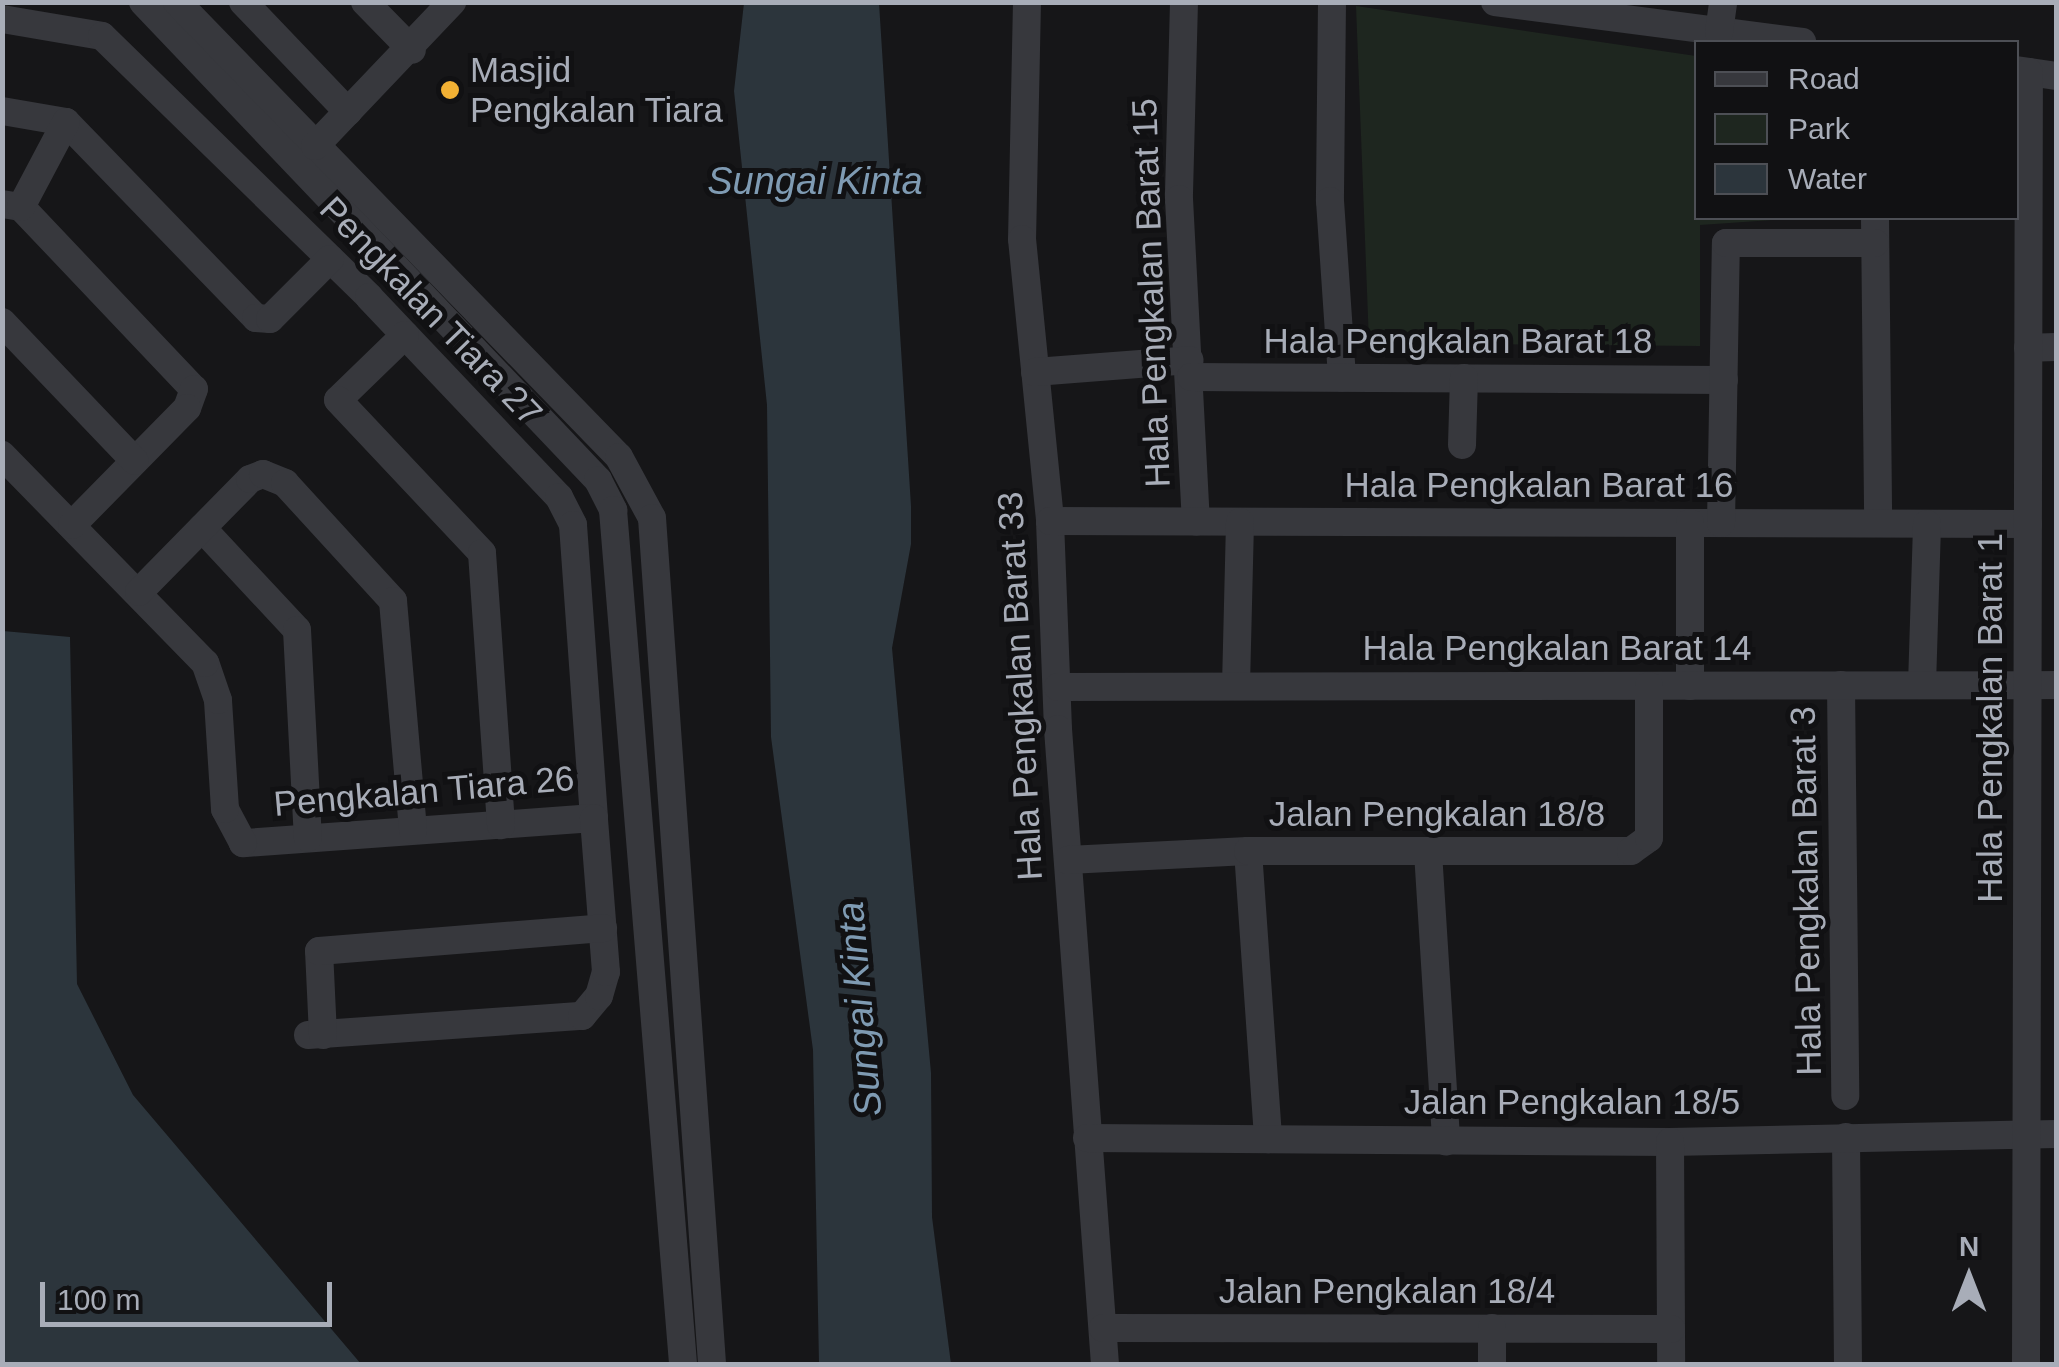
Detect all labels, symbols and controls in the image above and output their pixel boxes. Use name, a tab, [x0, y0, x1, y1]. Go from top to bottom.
legend	[1694, 40, 2019, 220]
place label: Masjid Pengkalan Tiara	[470, 49, 724, 131]
text: Road	[1788, 62, 1860, 95]
marker: Masjid Pengkalan Tiara	[439, 79, 461, 101]
street label: Hala Pengkalan Barat 15	[1123, 98, 1179, 488]
text: Park	[1788, 112, 1850, 145]
water label: Sungai Kinta	[707, 159, 923, 205]
text: Water	[1788, 162, 1867, 195]
street label: Pengkalan Tiara 27	[311, 188, 551, 434]
street label: Hala Pengkalan Barat 18	[1263, 320, 1653, 362]
street label: Hala Pengkalan Barat 16	[1344, 464, 1734, 506]
street label: Hala Pengkalan Barat 33	[989, 491, 1051, 881]
street label: Hala Pengkalan Barat 1	[1969, 533, 2011, 903]
street label: Hala Pengkalan Barat 14	[1362, 627, 1752, 669]
street label: Hala Pengkalan Barat 3	[1782, 706, 1830, 1076]
street label: Pengkalan Tiara 26	[272, 757, 576, 825]
street label: Jalan Pengkalan 18/8	[1269, 793, 1605, 835]
water label: Sungai Kinta	[828, 900, 892, 1118]
street label: Jalan Pengkalan 18/5	[1404, 1081, 1740, 1123]
north arrow	[1919, 1227, 2019, 1327]
text: N	[1959, 1231, 1979, 1262]
scale bar	[45, 1262, 338, 1324]
street label: Jalan Pengkalan 18/4	[1219, 1270, 1555, 1312]
text: 100 m	[57, 1283, 140, 1316]

